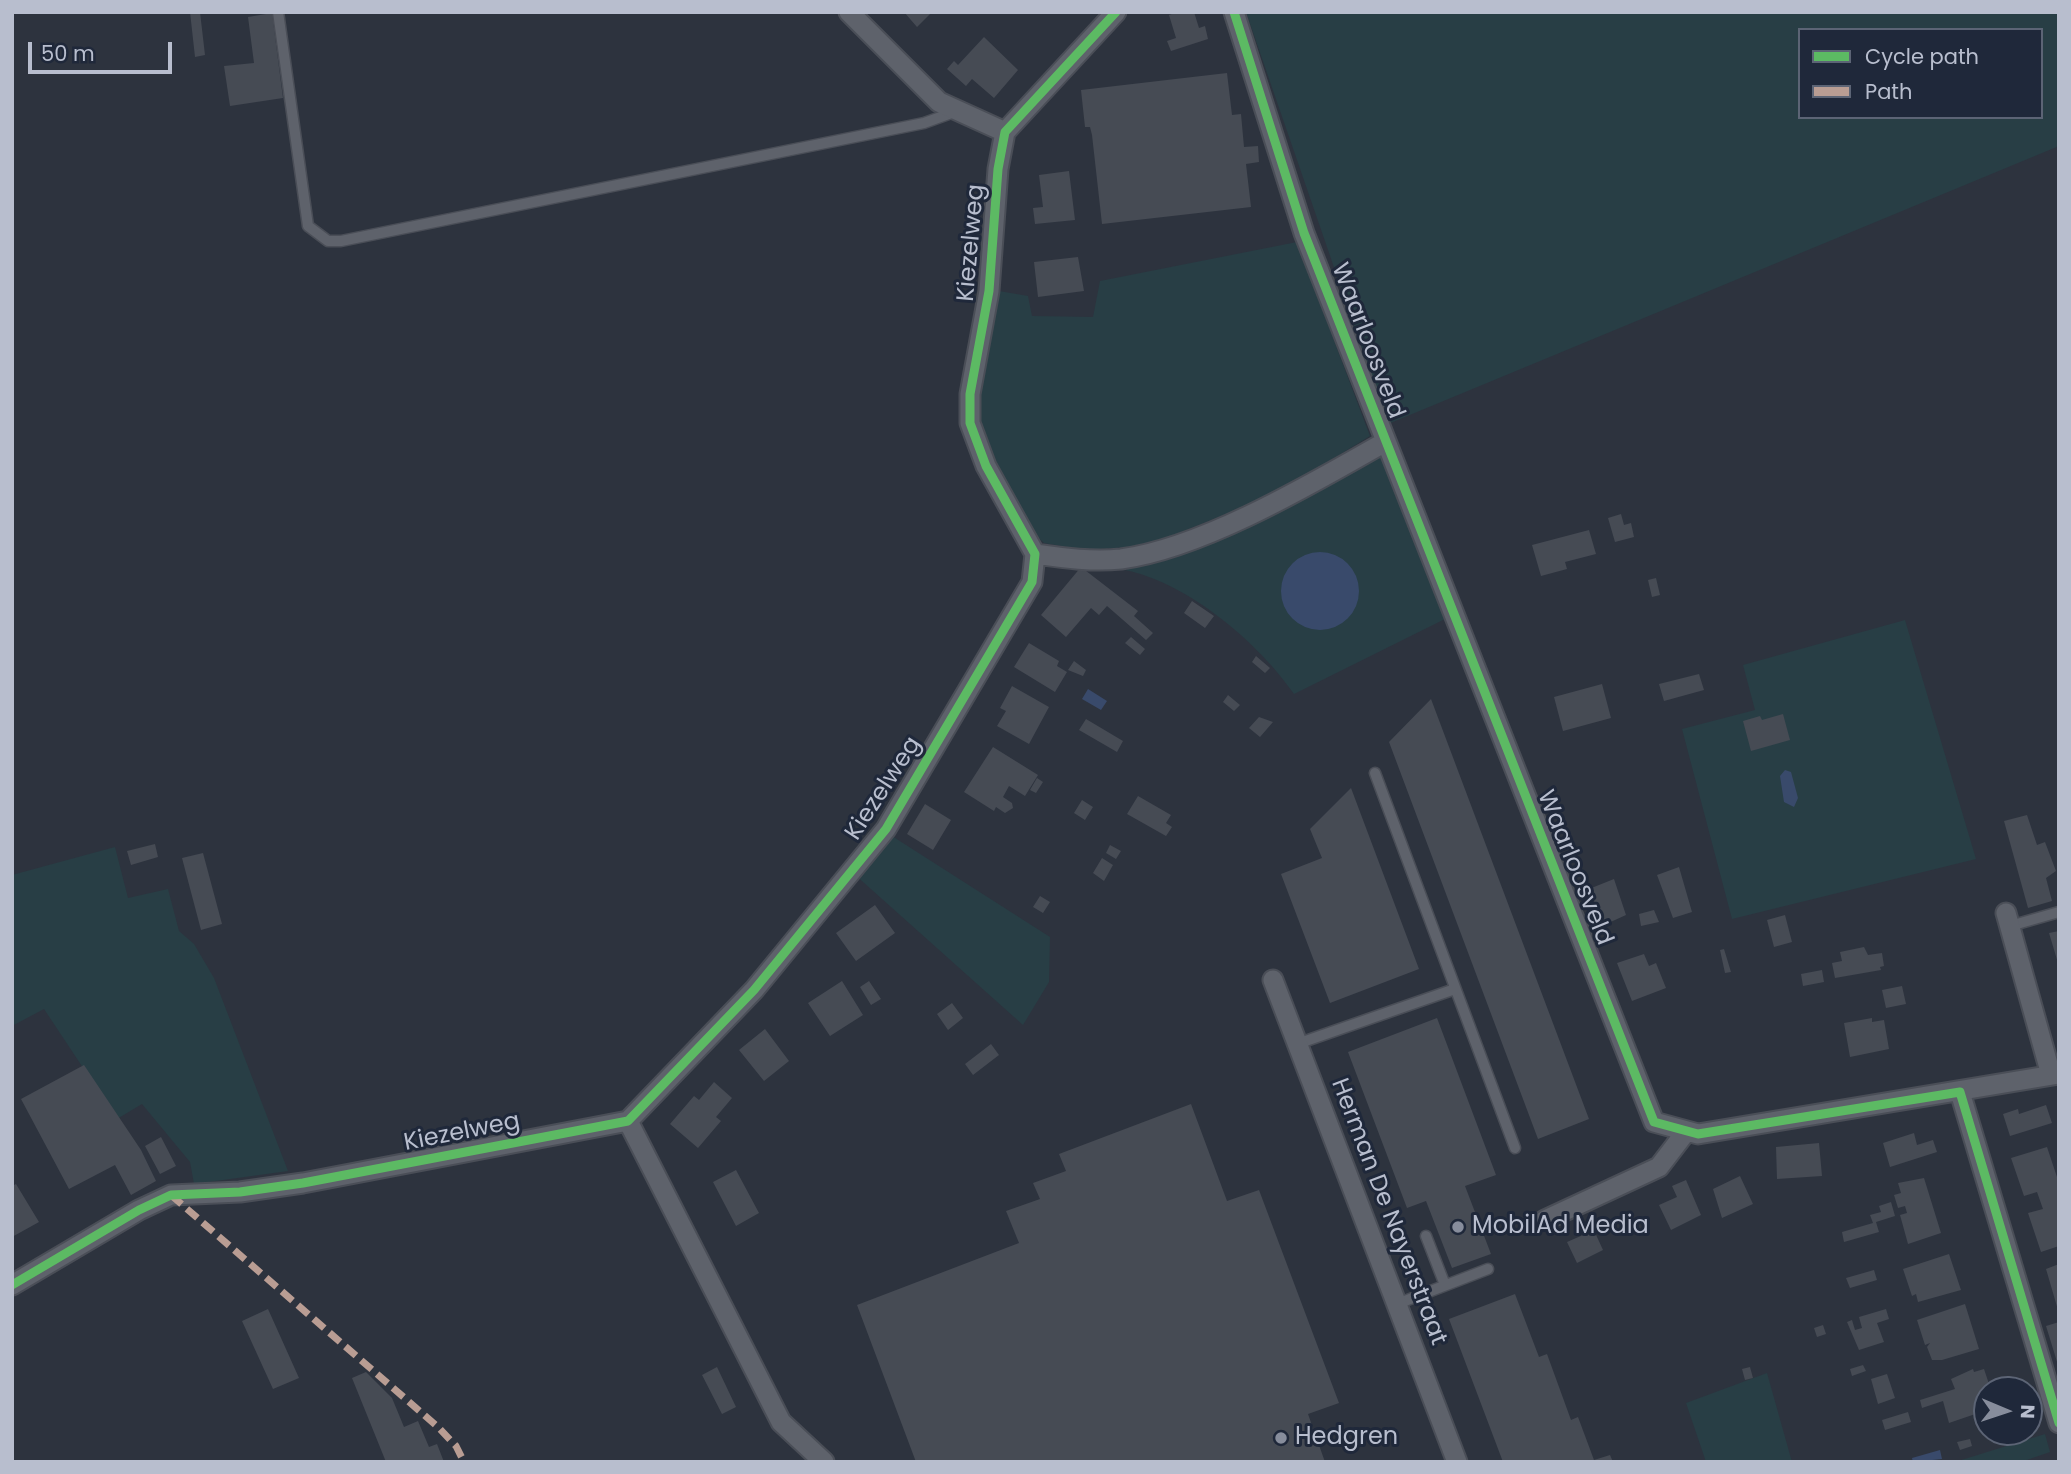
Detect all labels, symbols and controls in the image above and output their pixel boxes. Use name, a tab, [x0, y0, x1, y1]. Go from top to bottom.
scale bar	[32, 28, 175, 72]
legend	[1798, 28, 2043, 119]
text: 50 m	[41, 39, 95, 68]
text: Cycle path	[1865, 42, 1979, 71]
text: Path	[1865, 77, 1912, 106]
street label: Kiezelweg	[953, 183, 991, 303]
street label: Waarloosveld	[1324, 259, 1410, 423]
street label: Kiezelweg	[840, 732, 928, 846]
street label: Waarloosveld	[1530, 786, 1618, 950]
street label: Herman De Nayerstraat	[1324, 1075, 1452, 1349]
street label: Kiezelweg	[402, 1108, 522, 1158]
place label: MobilAd Media	[1472, 1213, 1649, 1241]
marker: MobilAd Media	[1450, 1219, 1466, 1235]
north arrow	[1973, 1376, 2043, 1446]
text: N	[2014, 1404, 2041, 1419]
place label: Hedgren	[1295, 1424, 1398, 1452]
marker: Hedgren	[1273, 1430, 1289, 1446]

